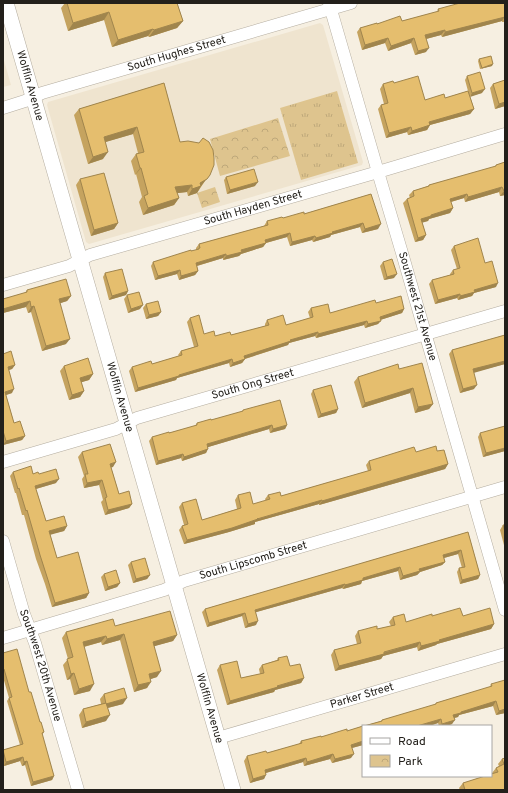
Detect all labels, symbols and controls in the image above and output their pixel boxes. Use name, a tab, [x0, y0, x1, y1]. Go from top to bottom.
street label: South Hughes Street	[126, 33, 227, 75]
street label: Wolflin Avenue	[13, 49, 47, 123]
street label: South Hayden Street	[202, 187, 304, 229]
street label: Southwest 21st Avenue	[395, 250, 440, 363]
street label: Wolflin Avenue	[103, 360, 136, 434]
street label: South Ong Street	[210, 366, 296, 403]
street label: South Lipscomb Street	[198, 538, 309, 583]
street label: Southwest 20th Avenue	[16, 608, 65, 723]
street label: Wolflin Avenue	[193, 671, 226, 745]
street label: Parker Street	[328, 680, 395, 712]
legend	[362, 725, 492, 777]
text: Road	[398, 734, 426, 750]
text: Park	[398, 754, 423, 770]

